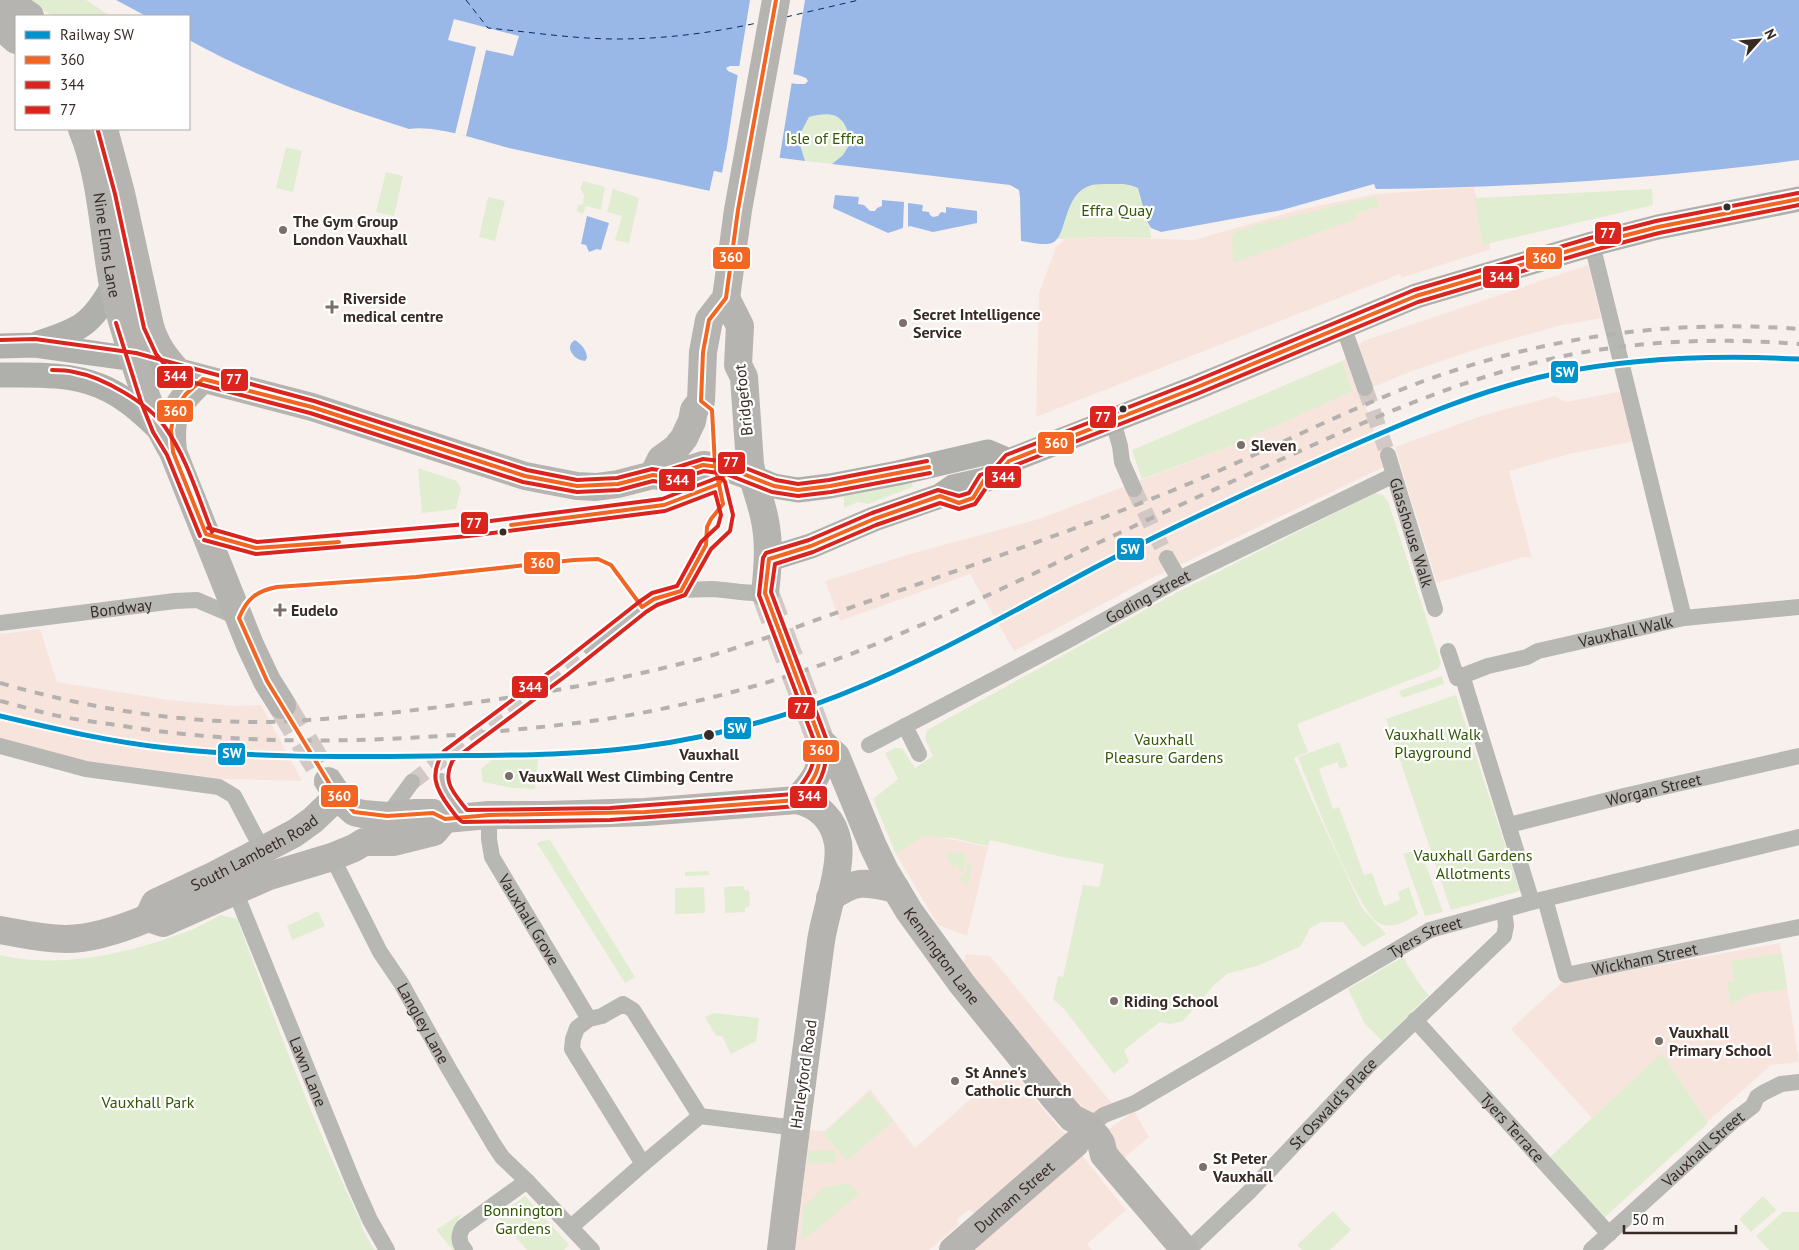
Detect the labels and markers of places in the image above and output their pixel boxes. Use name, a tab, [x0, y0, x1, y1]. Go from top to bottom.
unlabelled marker	[1722, 202, 1732, 212]
place label: The Gym Group London Vauxhall	[293, 211, 408, 249]
marker: The Gym Group London Vauxhall	[277, 224, 289, 236]
place label: Riverside medical centre	[343, 288, 443, 326]
marker: Riverside medical centre	[325, 300, 339, 314]
place label: Secret Intelligence Service	[913, 304, 1041, 342]
marker: Secret Intelligence Service	[897, 317, 909, 329]
unlabelled marker	[1118, 404, 1128, 414]
place label: Sleven	[1251, 435, 1296, 455]
marker: Sleven	[1235, 439, 1247, 451]
unlabelled marker	[498, 527, 508, 537]
place label: Eudelo	[291, 600, 338, 620]
marker: Eudelo	[273, 603, 287, 617]
marker: Vauxhall	[702, 728, 716, 742]
place label: Vauxhall	[678, 744, 739, 764]
place label: VauxWall West Climbing Centre	[518, 766, 733, 786]
marker: VauxWall West Climbing Centre	[503, 770, 515, 782]
place label: Riding School	[1124, 991, 1219, 1011]
marker: Riding School	[1108, 995, 1120, 1007]
place label: Vauxhall Primary School	[1668, 1022, 1771, 1060]
marker: Vauxhall Primary School	[1653, 1035, 1665, 1047]
place label: St Anne's Catholic Church	[965, 1062, 1072, 1100]
marker: St Anne's Catholic Church	[949, 1075, 961, 1087]
place label: St Peter Vauxhall	[1212, 1148, 1273, 1186]
marker: St Peter Vauxhall	[1197, 1161, 1209, 1173]

